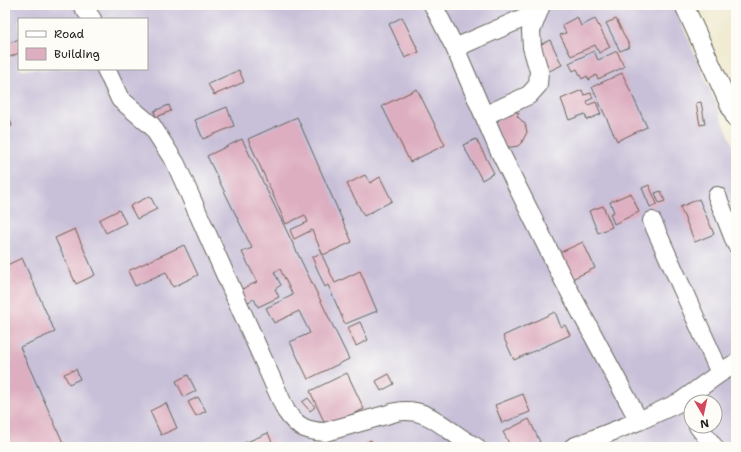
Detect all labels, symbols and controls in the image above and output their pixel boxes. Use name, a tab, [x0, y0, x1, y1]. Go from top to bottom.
legend	[18, 18, 148, 70]
text: Road	[54, 26, 85, 42]
text: Building	[54, 46, 100, 62]
north arrow	[683, 394, 723, 434]
text: N	[699, 415, 710, 432]

